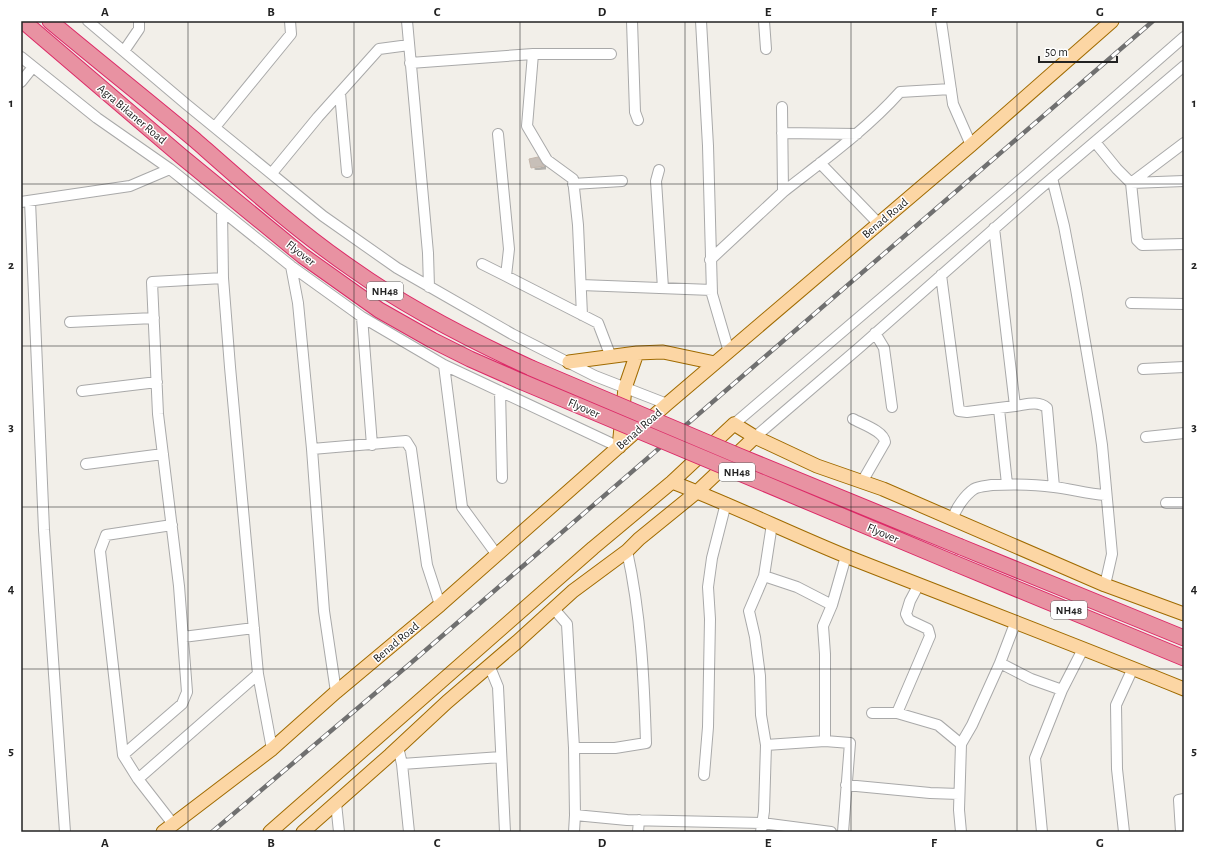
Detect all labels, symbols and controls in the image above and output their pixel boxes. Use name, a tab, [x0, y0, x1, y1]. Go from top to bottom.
text: A	[101, 6, 109, 19]
text: B	[267, 6, 275, 19]
text: C	[434, 6, 441, 19]
text: D	[598, 6, 607, 19]
text: E	[765, 6, 772, 19]
text: F	[931, 6, 938, 19]
text: G	[1096, 6, 1104, 19]
scale bar	[1039, 38, 1117, 64]
text: 50 m	[1045, 46, 1068, 58]
street label: Agra Bikaner Road	[95, 82, 169, 146]
text: 1	[9, 97, 13, 110]
text: 1	[1192, 97, 1196, 110]
street label: Benad Road	[860, 196, 910, 240]
street label: Flyover	[284, 238, 318, 269]
text: 2	[8, 259, 14, 272]
text: 2	[1191, 259, 1197, 272]
road number: NH48	[367, 282, 403, 300]
street label: Flyover	[566, 396, 602, 421]
street label: Benad Road	[614, 406, 664, 452]
text: 3	[8, 421, 14, 434]
text: 3	[1191, 421, 1197, 434]
road number: NH48	[719, 463, 755, 481]
street label: Flyover	[865, 521, 901, 546]
text: 4	[8, 583, 15, 596]
text: 4	[1191, 583, 1198, 596]
road number: NH48	[1051, 601, 1087, 619]
street label: Benad Road	[371, 620, 421, 664]
text: 5	[8, 745, 14, 758]
text: 5	[1191, 745, 1197, 758]
text: A	[101, 837, 109, 850]
text: B	[267, 837, 275, 850]
text: C	[434, 837, 441, 850]
text: D	[598, 837, 607, 850]
text: E	[765, 837, 772, 850]
text: F	[931, 837, 938, 850]
text: G	[1096, 837, 1104, 850]

